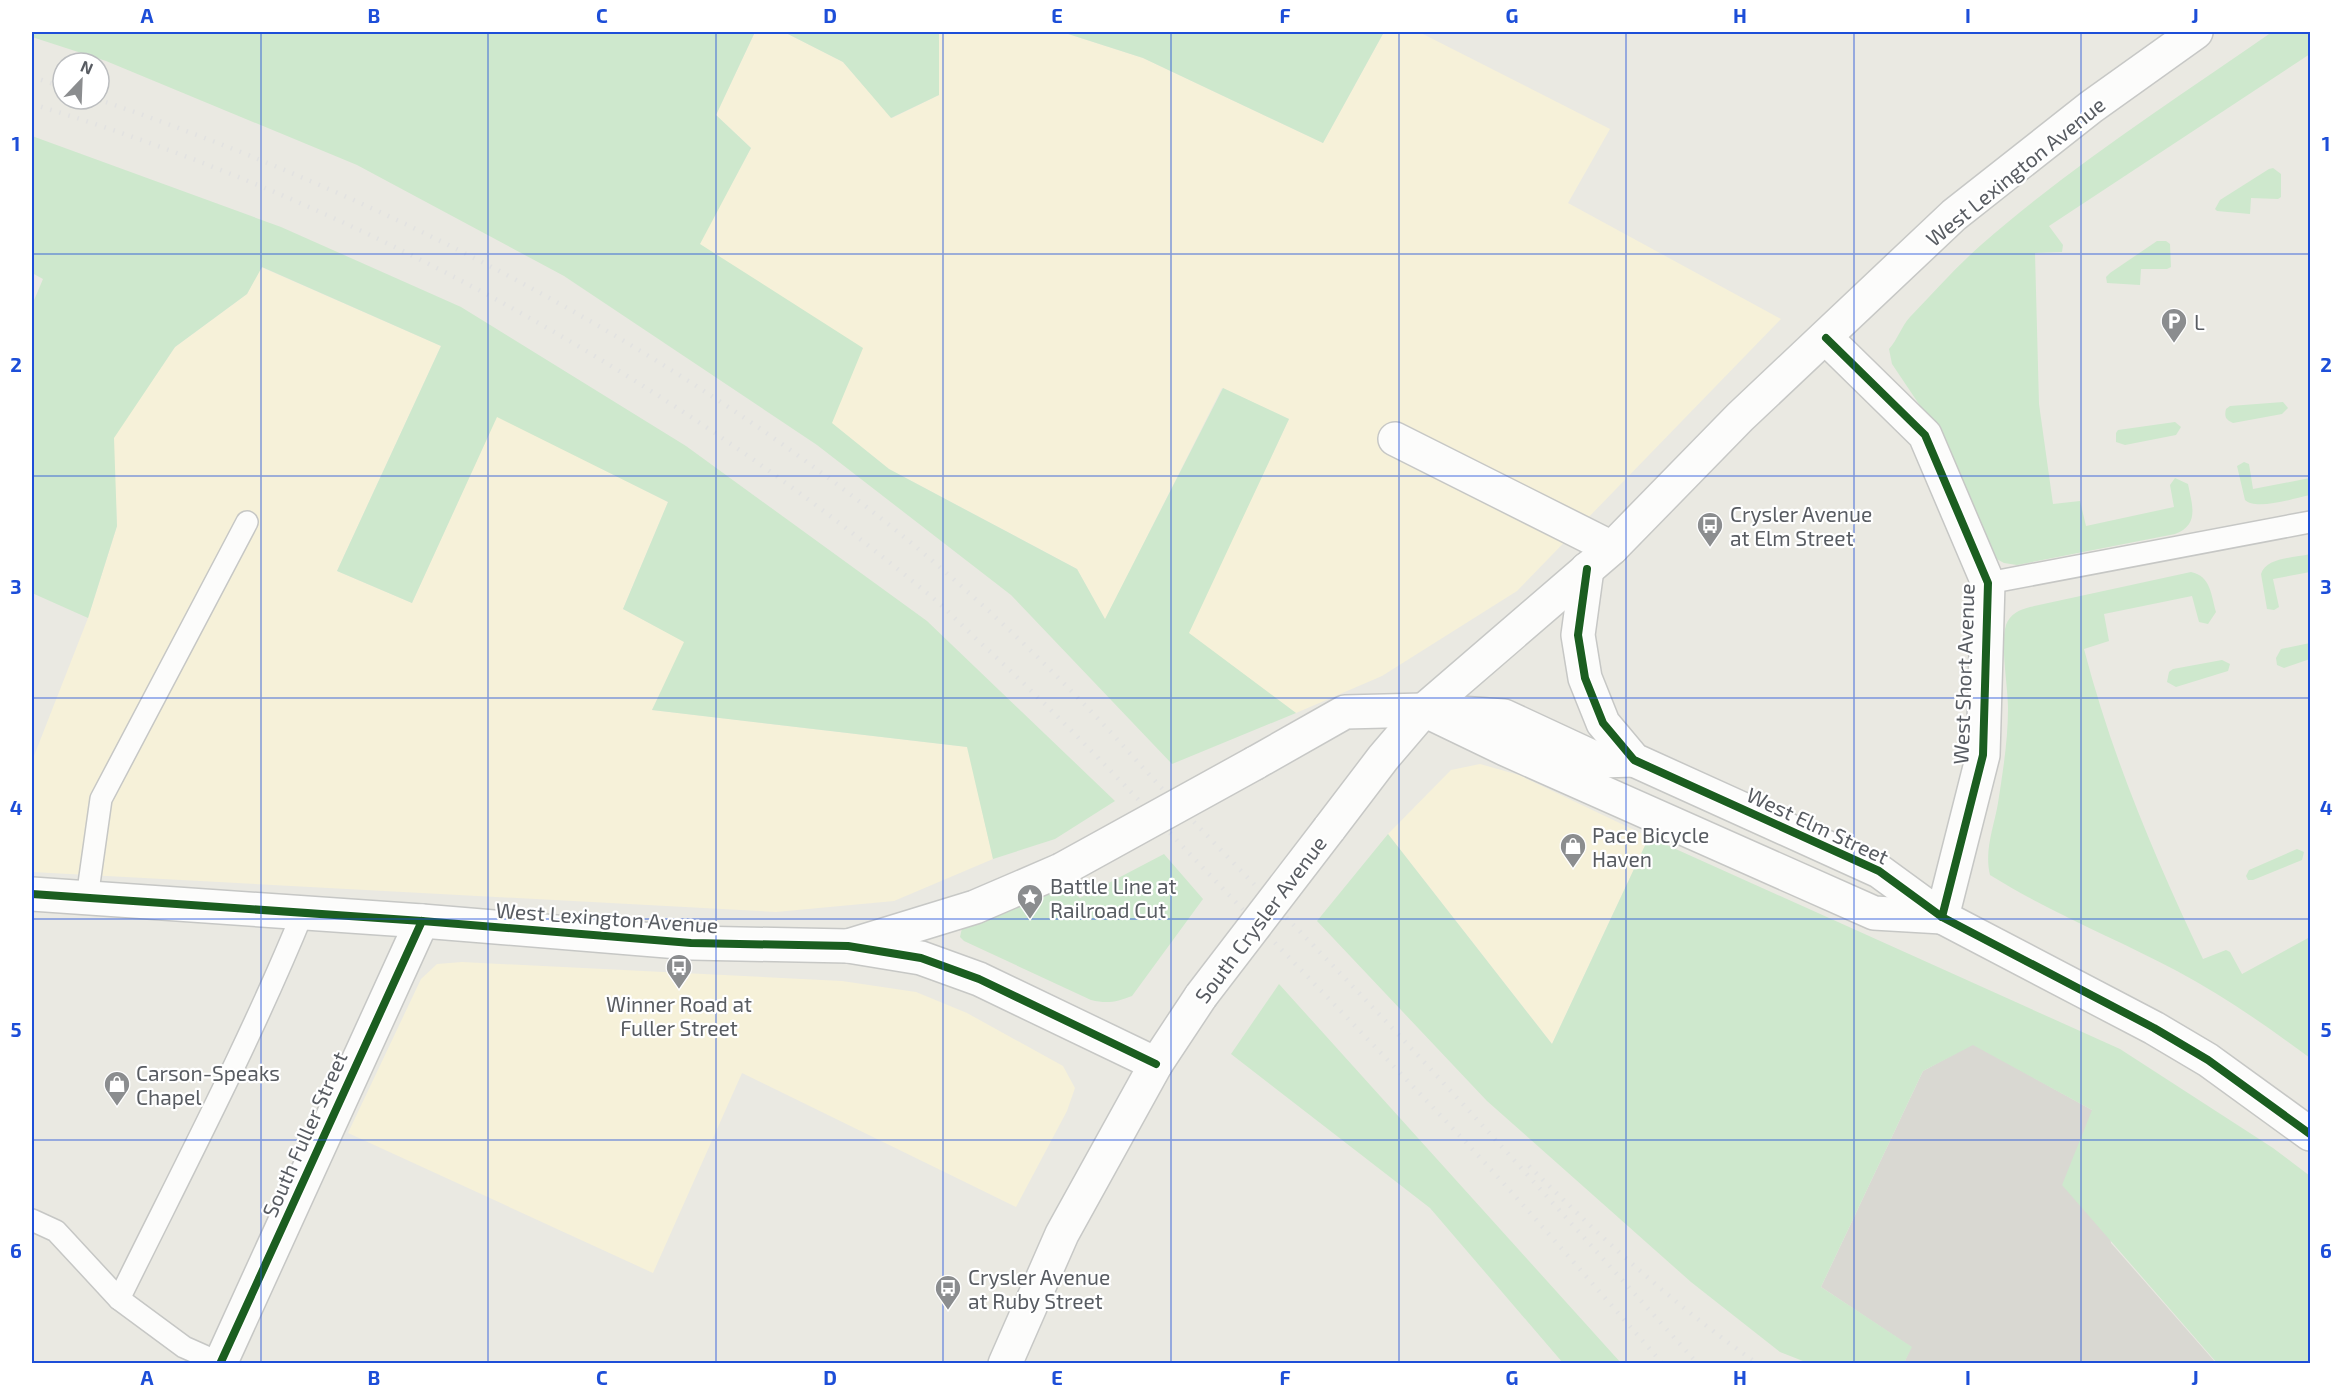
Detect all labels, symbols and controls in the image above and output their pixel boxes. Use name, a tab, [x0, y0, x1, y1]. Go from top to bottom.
text: A	[140, 3, 154, 27]
text: B	[368, 3, 380, 27]
text: C	[596, 3, 608, 27]
text: D	[823, 3, 837, 27]
text: E	[1051, 3, 1063, 27]
text: F	[1279, 3, 1291, 27]
text: G	[1506, 3, 1518, 27]
text: H	[1733, 3, 1747, 27]
text: I	[1965, 3, 1971, 27]
text: J	[2191, 3, 2199, 27]
north arrow	[51, 51, 111, 111]
text: N	[78, 56, 96, 78]
street label: West Lexington Avenue	[1920, 91, 2110, 251]
text: 1	[12, 131, 20, 155]
text: 1	[2322, 131, 2330, 155]
parking icon: L	[2159, 306, 2189, 344]
place label: L	[2194, 309, 2205, 334]
text: 2	[10, 352, 22, 376]
text: 2	[2320, 352, 2332, 376]
place label: Crysler Avenue at Elm Street	[1730, 501, 1872, 550]
bus stop icon: Crysler Avenue at Elm Street	[1695, 510, 1725, 548]
text: 3	[10, 574, 22, 598]
text: 3	[2320, 574, 2332, 598]
street label: West Short Avenue	[1947, 583, 1979, 765]
street label: West Elm Street	[1743, 781, 1893, 869]
text: 4	[10, 795, 23, 819]
text: 4	[2320, 795, 2333, 819]
place label: Pace Bicycle Haven	[1592, 822, 1709, 871]
street label: South Crysler Avenue	[1189, 831, 1331, 1007]
shop icon: Pace Bicycle Haven	[1558, 831, 1588, 869]
place label: Battle Line at Railroad Cut	[1050, 873, 1176, 922]
place icon: Battle Line at Railroad Cut	[1015, 882, 1045, 920]
street label: West Lexington Avenue	[495, 897, 719, 937]
bus stop icon: Winner Road at Fuller Street	[664, 952, 694, 990]
place label: Winner Road at Fuller Street	[606, 991, 752, 1040]
text: 5	[10, 1017, 22, 1041]
text: 5	[2320, 1017, 2332, 1041]
street label: South Fuller Street	[256, 1047, 352, 1221]
place label: Carson-Speaks Chapel	[136, 1060, 280, 1109]
shop icon: Carson-Speaks Chapel	[102, 1069, 132, 1107]
text: 6	[10, 1238, 22, 1262]
text: 6	[2320, 1238, 2332, 1262]
place label: Crysler Avenue at Ruby Street	[968, 1264, 1110, 1313]
bus stop icon: Crysler Avenue at Ruby Street	[933, 1273, 963, 1311]
text: A	[140, 1365, 154, 1389]
text: B	[368, 1365, 380, 1389]
text: C	[596, 1365, 608, 1389]
text: D	[823, 1365, 837, 1389]
text: E	[1051, 1365, 1063, 1389]
text: F	[1279, 1365, 1291, 1389]
text: G	[1506, 1365, 1518, 1389]
text: H	[1733, 1365, 1747, 1389]
text: I	[1965, 1365, 1971, 1389]
text: J	[2191, 1365, 2199, 1389]

